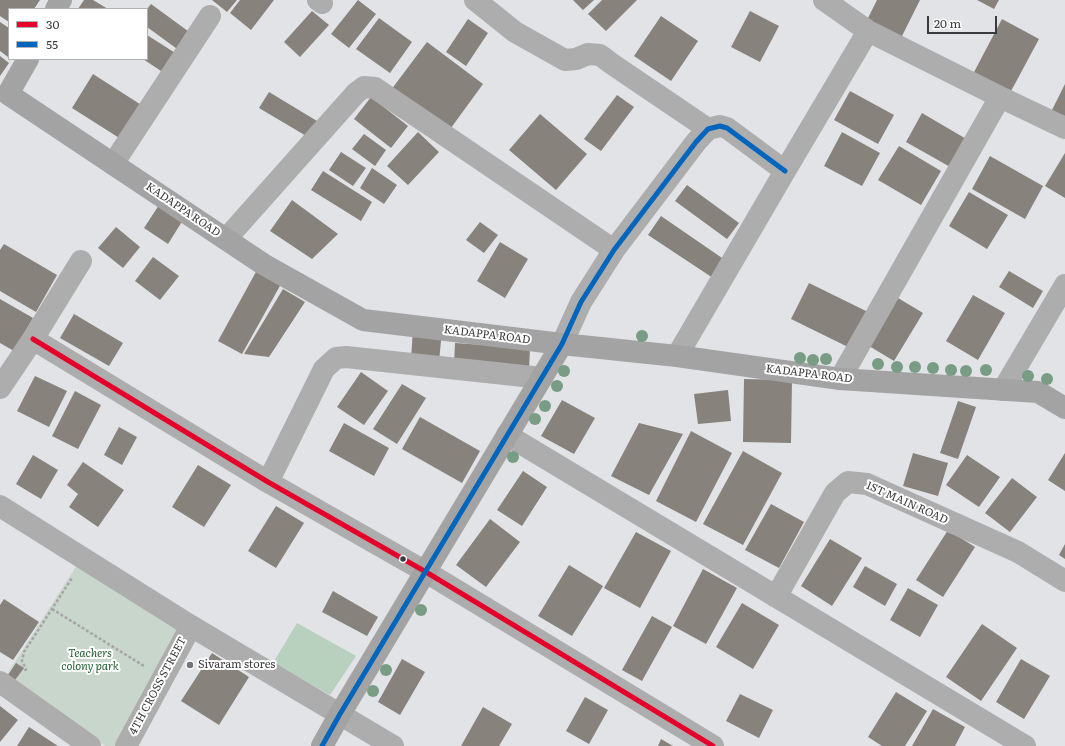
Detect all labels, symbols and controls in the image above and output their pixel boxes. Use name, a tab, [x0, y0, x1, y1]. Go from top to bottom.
legend	[8, 8, 148, 60]
scale bar	[929, 8, 999, 34]
text: 20 m	[934, 14, 961, 32]
text: 30	[46, 15, 59, 33]
text: 55	[46, 35, 58, 53]
street label: KADAPPA ROAD	[143, 180, 223, 240]
street label: KADAPPA ROAD	[443, 323, 531, 347]
street label: KADAPPA ROAD	[765, 362, 853, 386]
street label: 1ST MAIN ROAD	[864, 479, 950, 527]
unlabelled marker	[398, 554, 408, 564]
street label: 4TH CROSS STREET	[127, 635, 189, 737]
park label: Teachers colony park	[61, 647, 119, 673]
place label: Sivaram stores	[198, 658, 275, 672]
marker: Sivaram stores	[185, 660, 195, 670]

